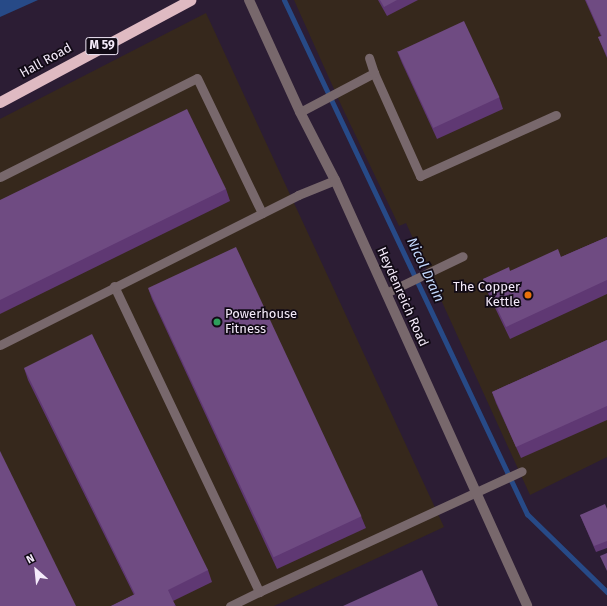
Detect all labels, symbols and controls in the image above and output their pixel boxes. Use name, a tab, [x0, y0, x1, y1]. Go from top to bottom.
road number: M 59	[85, 36, 119, 56]
street label: Hall Road	[17, 40, 75, 82]
water label: Nicol Drain	[403, 235, 447, 305]
street label: Heydenreich Road	[373, 245, 431, 349]
place label: The Copper Kettle	[453, 280, 520, 311]
marker: The Copper Kettle	[523, 290, 533, 300]
place label: Powerhouse Fitness	[225, 307, 297, 338]
marker: Powerhouse Fitness	[212, 317, 222, 327]
north arrow	[16, 550, 56, 590]
text: N	[24, 551, 37, 566]

